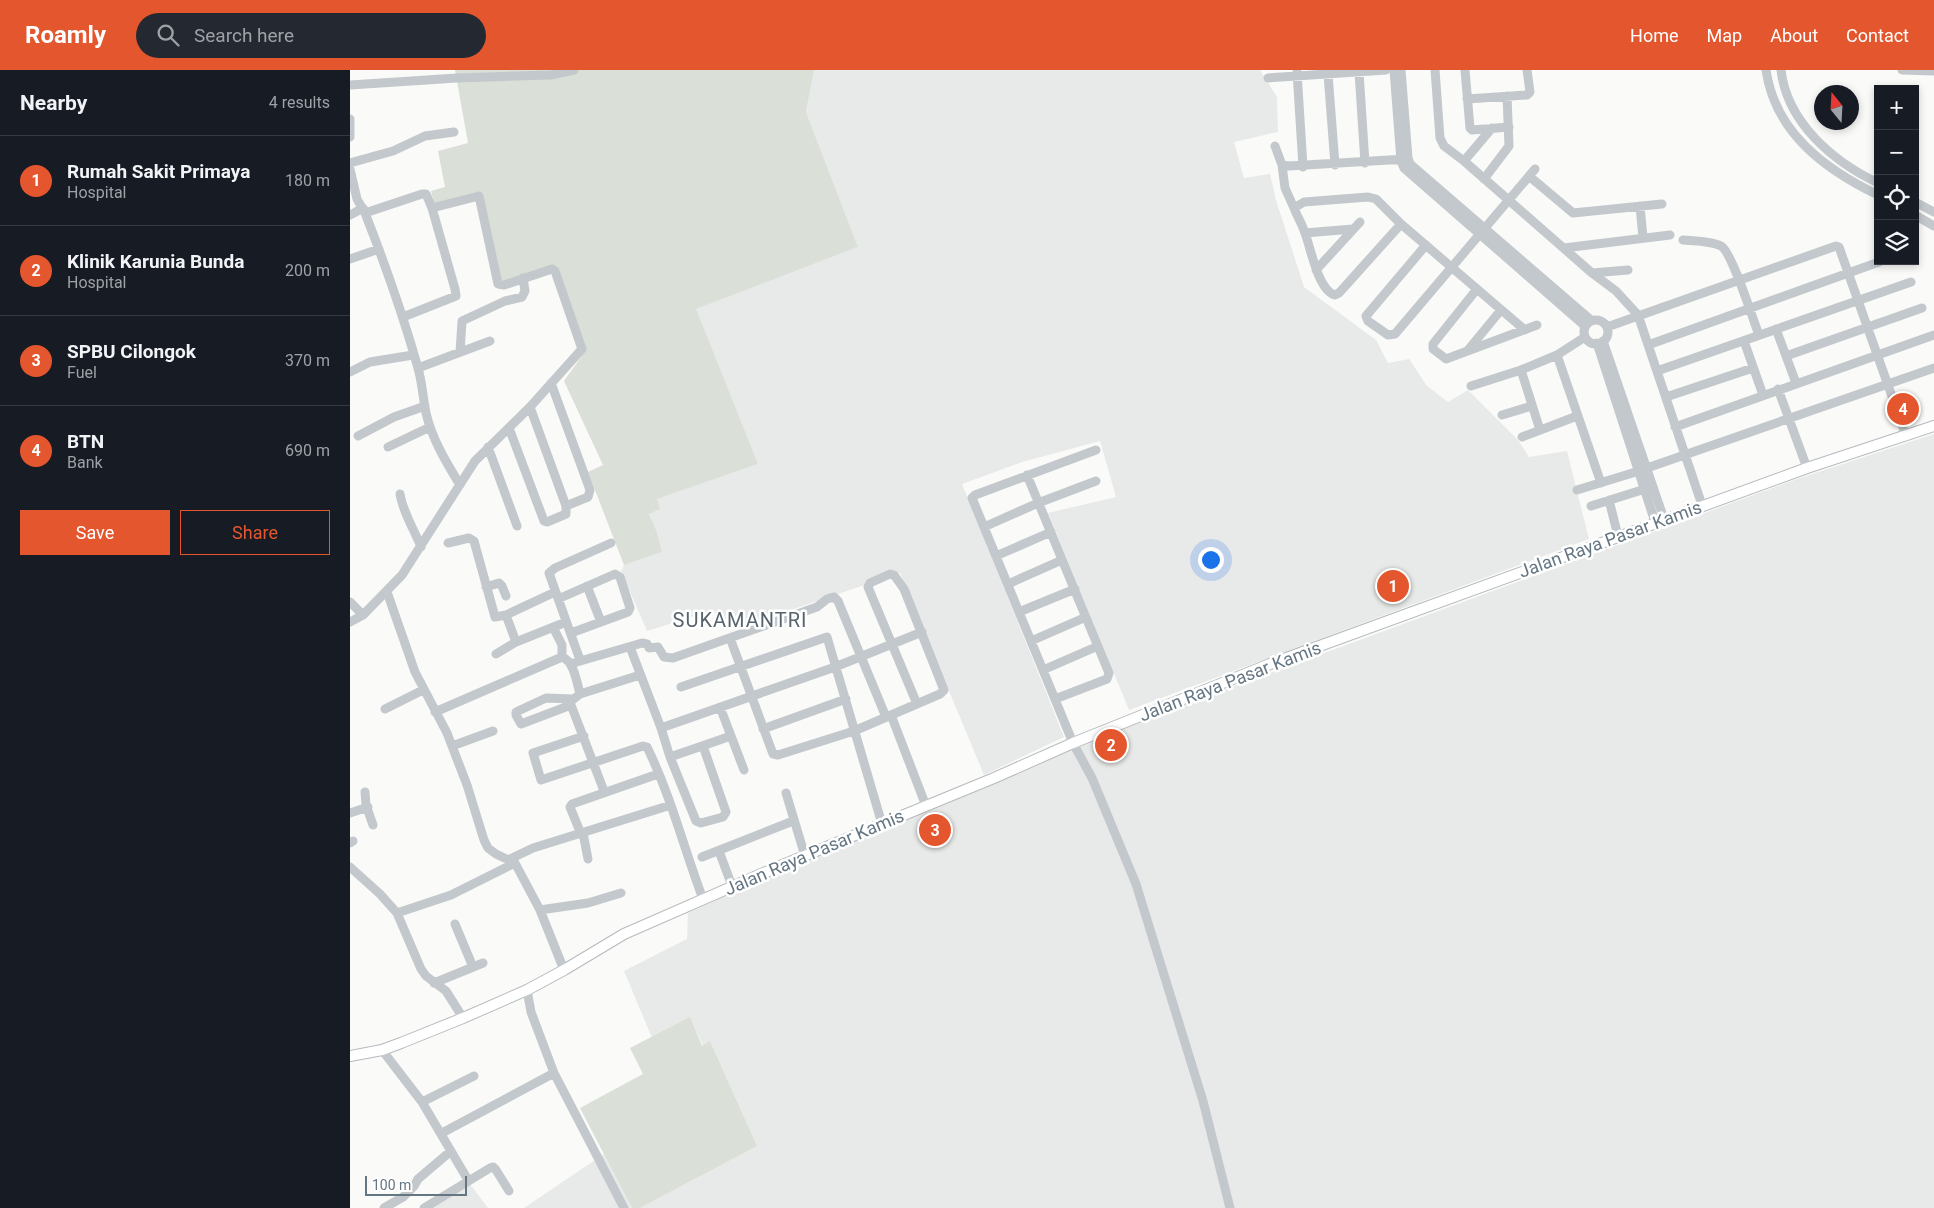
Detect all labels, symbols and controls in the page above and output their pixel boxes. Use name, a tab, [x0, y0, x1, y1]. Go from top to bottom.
search box	[136, 13, 486, 58]
text: Roamly	[25, 21, 106, 49]
icon: search	[154, 21, 182, 49]
text: Search here	[194, 24, 294, 47]
text: Home	[1630, 25, 1679, 46]
text: Map	[1707, 25, 1742, 46]
text: About	[1770, 25, 1818, 46]
text: Contact	[1846, 25, 1909, 46]
north arrow	[1814, 85, 1859, 130]
map controls	[1874, 85, 1919, 265]
button: +	[1874, 85, 1919, 130]
text: Nearby	[20, 91, 87, 115]
text: 4 results	[269, 93, 330, 112]
button: −	[1874, 130, 1919, 175]
text: Rumah Sakit Primaya	[67, 160, 250, 183]
text: 1	[31, 171, 41, 190]
text: 180 m	[285, 171, 330, 190]
button: locate	[1874, 175, 1919, 220]
text: Hospital	[67, 183, 127, 202]
button: layers	[1874, 220, 1919, 265]
text: Klinik Karunia Bunda	[67, 250, 244, 273]
text: 2	[31, 261, 41, 280]
text: 200 m	[285, 261, 330, 280]
text: Hospital	[67, 273, 127, 292]
text: SPBU Cilongok	[67, 340, 196, 363]
text: 3	[31, 351, 41, 370]
text: 370 m	[285, 351, 330, 370]
text: Fuel	[67, 363, 97, 382]
pin: 4	[1887, 390, 1919, 428]
text: BTN	[67, 430, 104, 453]
text: 4	[31, 441, 41, 460]
text: 690 m	[285, 441, 330, 460]
text: Bank	[67, 453, 103, 472]
street label: Jalan Raya Pasar Kamis	[1516, 496, 1704, 582]
button: Save	[20, 510, 170, 555]
button: Share	[180, 510, 330, 555]
your location	[1198, 547, 1224, 573]
pin: 1	[1377, 567, 1409, 605]
district label: SUKAMANTRI	[673, 608, 807, 632]
street label: Jalan Raya Pasar Kamis	[1136, 637, 1324, 725]
pin: 2	[1095, 726, 1127, 764]
street label: Jalan Raya Pasar Kamis	[721, 805, 907, 899]
pin: 3	[919, 811, 951, 849]
scale bar	[365, 1173, 468, 1196]
text: 100 m	[372, 1177, 411, 1193]

